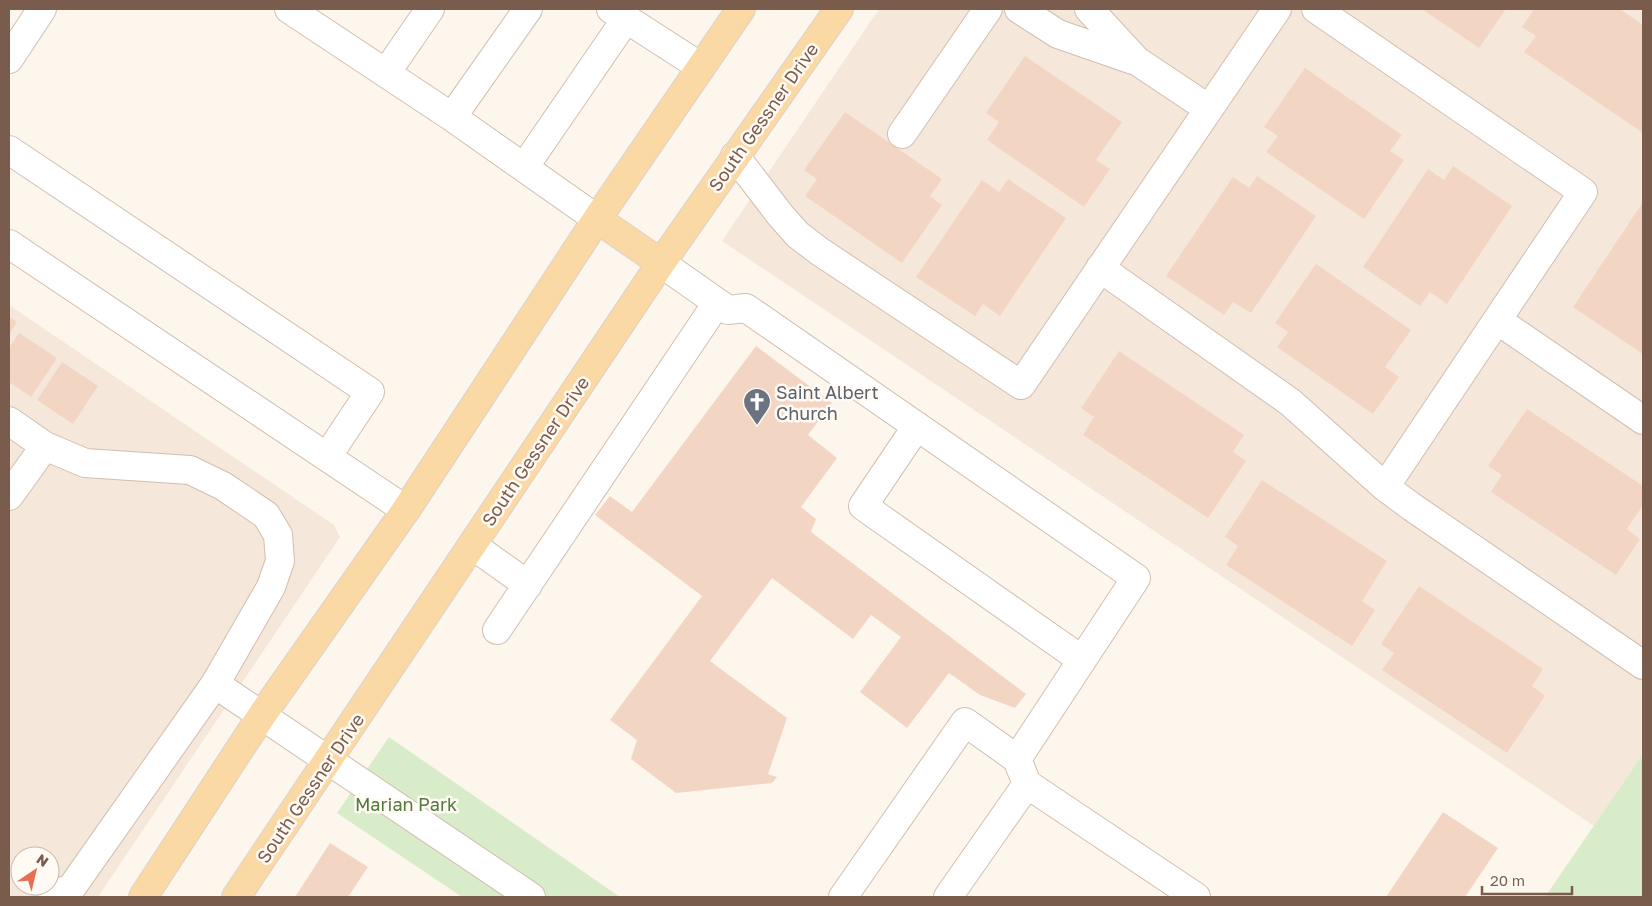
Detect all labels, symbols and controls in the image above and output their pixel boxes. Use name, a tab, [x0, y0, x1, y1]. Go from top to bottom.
street label: South Gessner Drive	[704, 39, 822, 195]
street label: South Gessner Drive	[477, 372, 593, 530]
place label: Saint Albert Church	[776, 381, 879, 424]
church icon: Saint Albert Church	[742, 387, 772, 426]
street label: South Gessner Drive	[252, 709, 368, 867]
park label: Marian Park	[355, 793, 457, 815]
north arrow	[10, 846, 60, 896]
text: N	[34, 850, 52, 870]
scale bar	[1482, 864, 1572, 896]
text: 20 m	[1490, 871, 1525, 889]

